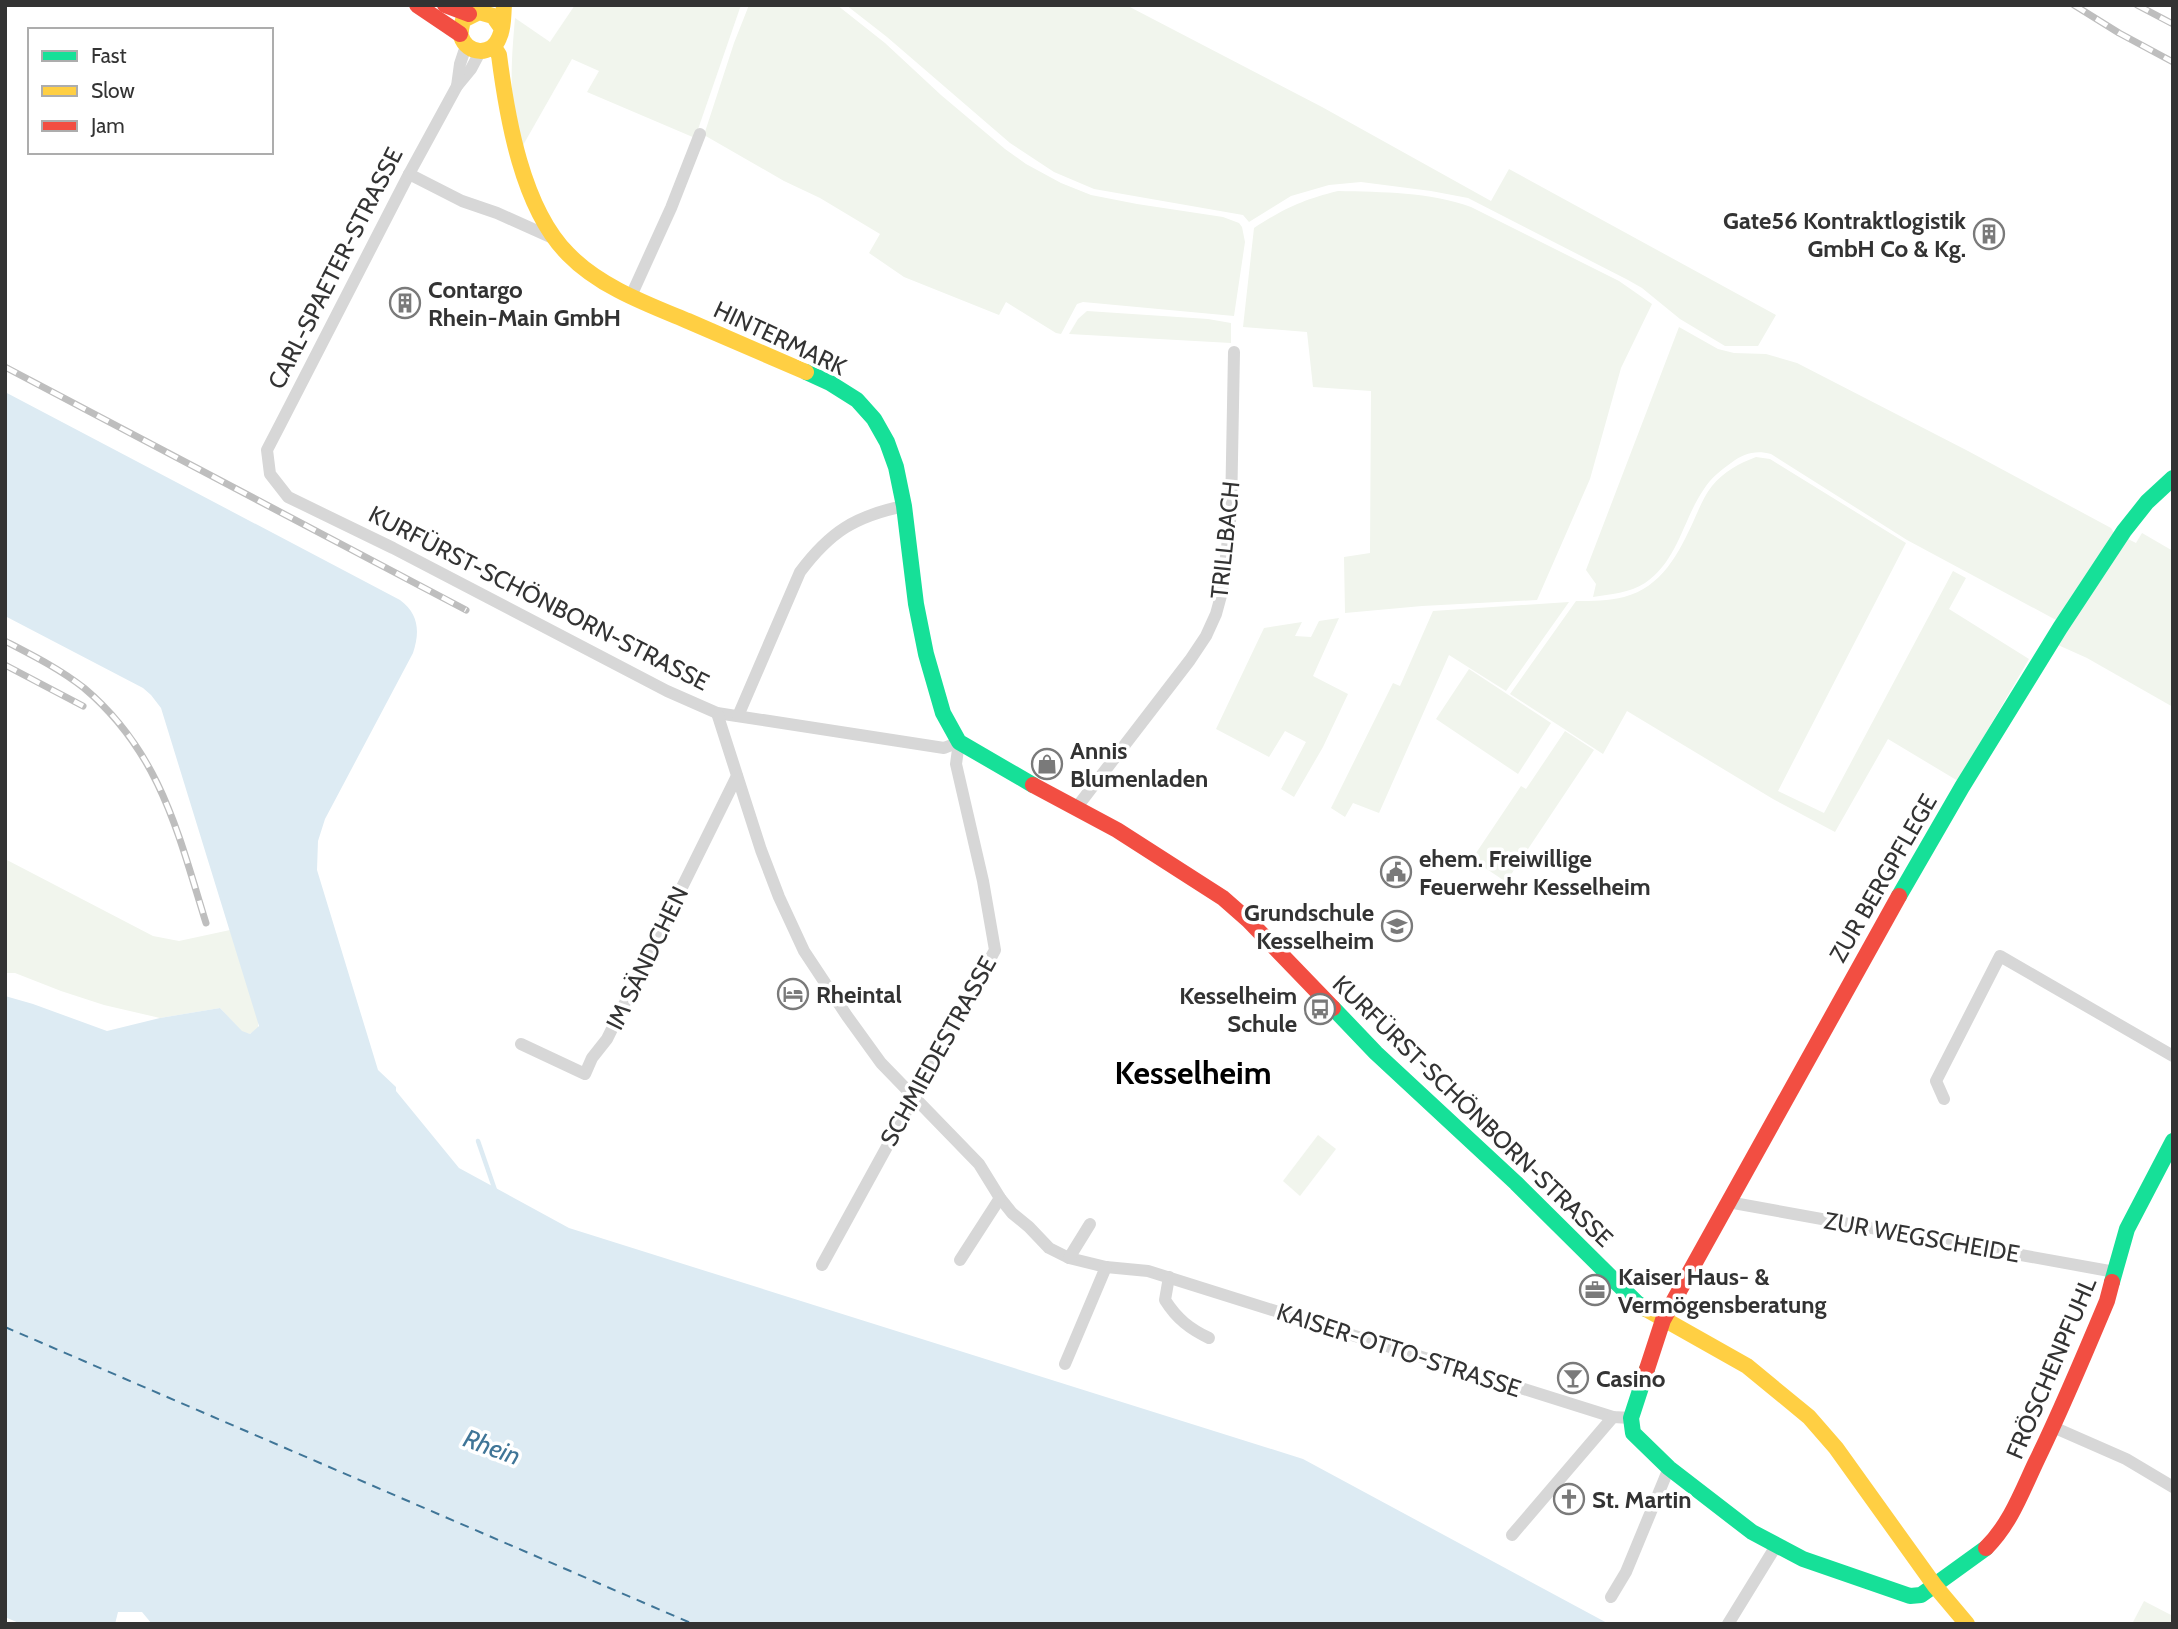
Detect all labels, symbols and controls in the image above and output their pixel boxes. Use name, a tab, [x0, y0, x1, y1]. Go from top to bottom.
legend	[28, 28, 273, 154]
text: Fast	[91, 43, 127, 68]
text: Slow	[91, 78, 135, 103]
text: Jam	[90, 113, 125, 138]
street label: CARL-SPAETER-STRASSE	[261, 142, 409, 394]
place label: Gate56 Kontraktlogistik GmbH Co & Kg.	[1723, 206, 1966, 263]
building icon: Gate56 Kontraktlogistik GmbH Co & Kg.	[1972, 217, 2006, 251]
place label: Contargo Rhein-Main GmbH	[428, 275, 621, 332]
building icon: Contargo Rhein-Main GmbH	[388, 286, 422, 320]
street label: HINTERMARK	[709, 295, 851, 382]
street label: TRILLBACH	[1204, 480, 1246, 600]
street label: KURFÜRST-SCHÖNBORN-STRASSE	[364, 499, 714, 697]
place label: Annis Blumenladen	[1070, 736, 1208, 793]
shop icon: Annis Blumenladen	[1030, 747, 1064, 781]
street label: ZUR BERGPFLEGE	[1823, 789, 1943, 967]
place label: ehem. Freiwillige Feuerwehr Kesselheim	[1419, 844, 1651, 901]
public building icon: ehem. Freiwillige Feuerwehr Kesselheim	[1379, 855, 1413, 889]
street label: IM SÄNDCHEN	[600, 882, 694, 1034]
place label: Grundschule Kesselheim	[1244, 898, 1374, 955]
school or university icon: Grundschule Kesselheim	[1380, 909, 1414, 943]
street label: SCHMIEDESTRASSE	[874, 951, 1002, 1151]
street label: KURFÜRST-SCHÖNBORN-STRASSE	[1327, 969, 1619, 1253]
hotel icon: Rheintal	[776, 977, 810, 1011]
place label: Rheintal	[816, 980, 902, 1009]
place label: Kesselheim Schule	[1179, 981, 1297, 1038]
bus stop icon: Kesselheim Schule	[1303, 992, 1337, 1026]
district label: Kesselheim	[1115, 1053, 1272, 1092]
street label: ZUR WEGSCHEIDE	[1822, 1206, 2022, 1268]
place label: Kaiser Haus- & Vermögensberatung	[1618, 1262, 1827, 1319]
office icon: Kaiser Haus- & Vermögensberatung	[1578, 1273, 1612, 1307]
street label: FRÖSCHENPFUHL	[2000, 1273, 2102, 1463]
street label: KAISER-OTTO-STRASSE	[1273, 1297, 1525, 1403]
bar icon: Casino	[1556, 1361, 1590, 1395]
place label: Casino	[1596, 1364, 1666, 1393]
water label: Rhein	[459, 1422, 525, 1472]
church icon: St. Martin	[1552, 1482, 1586, 1516]
place label: St. Martin	[1592, 1485, 1692, 1514]

